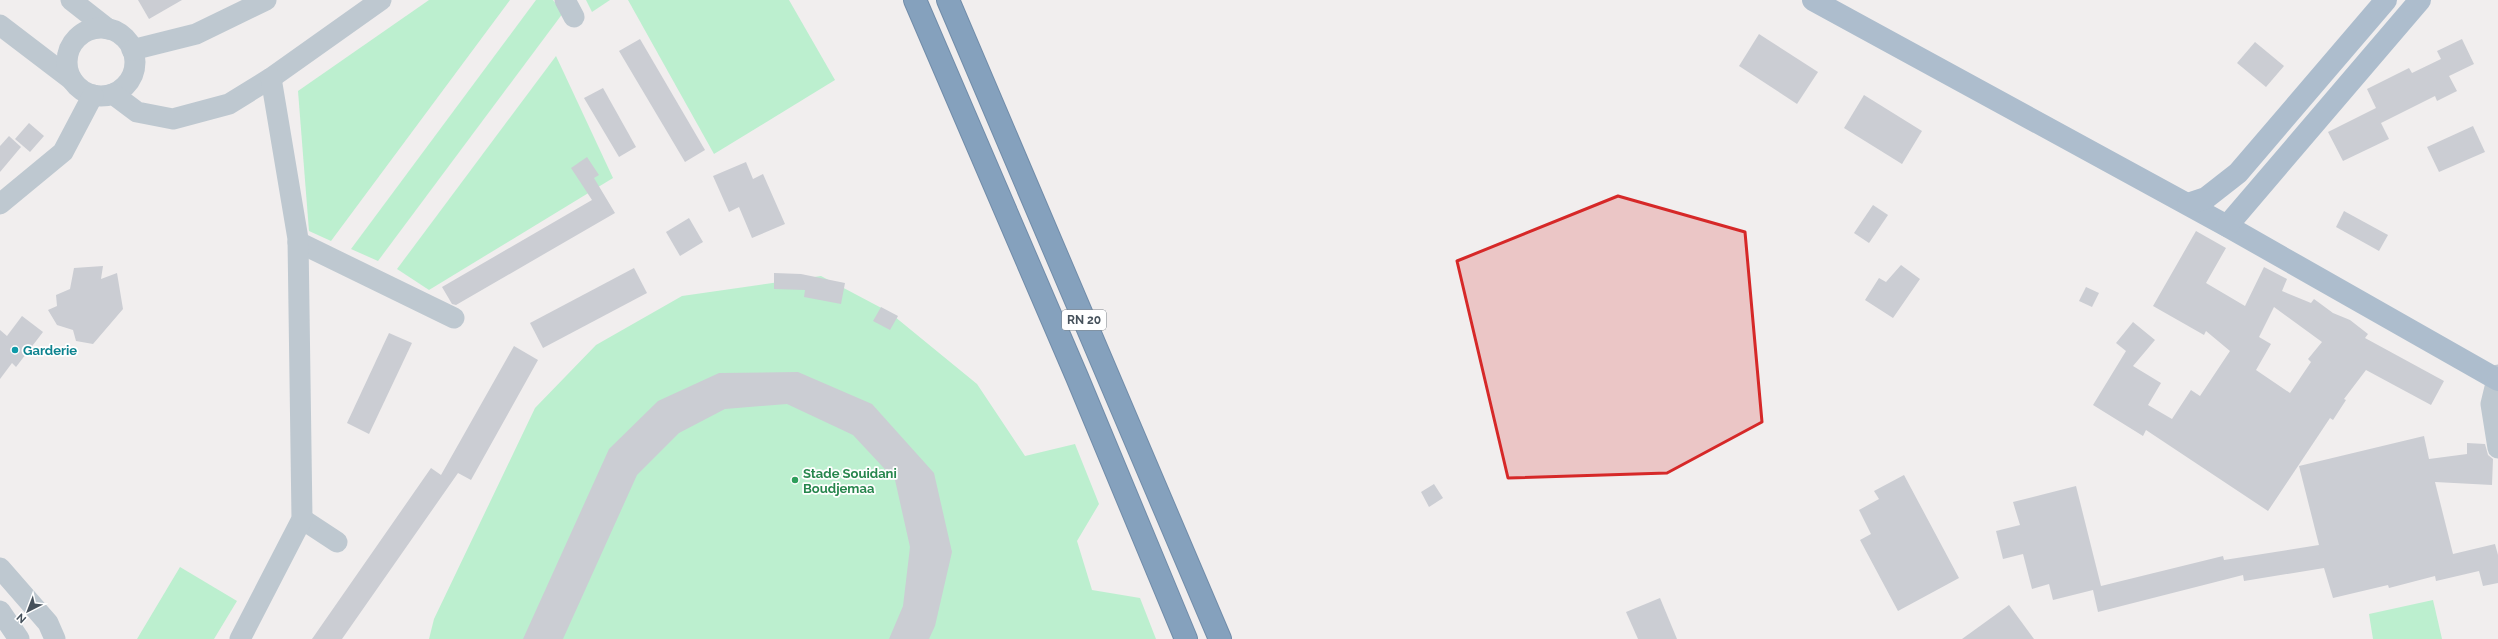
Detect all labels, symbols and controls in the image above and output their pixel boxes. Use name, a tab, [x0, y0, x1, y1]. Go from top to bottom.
road number: RN 20	[1062, 310, 1106, 330]
place label: Garderie	[23, 343, 77, 358]
marker: Garderie	[10, 345, 20, 355]
place label: Stade Souidani Boudjemaa	[803, 466, 897, 496]
marker: Stade Souidani Boudjemaa	[790, 475, 800, 485]
north arrow	[8, 591, 48, 631]
text: N	[14, 610, 29, 626]

